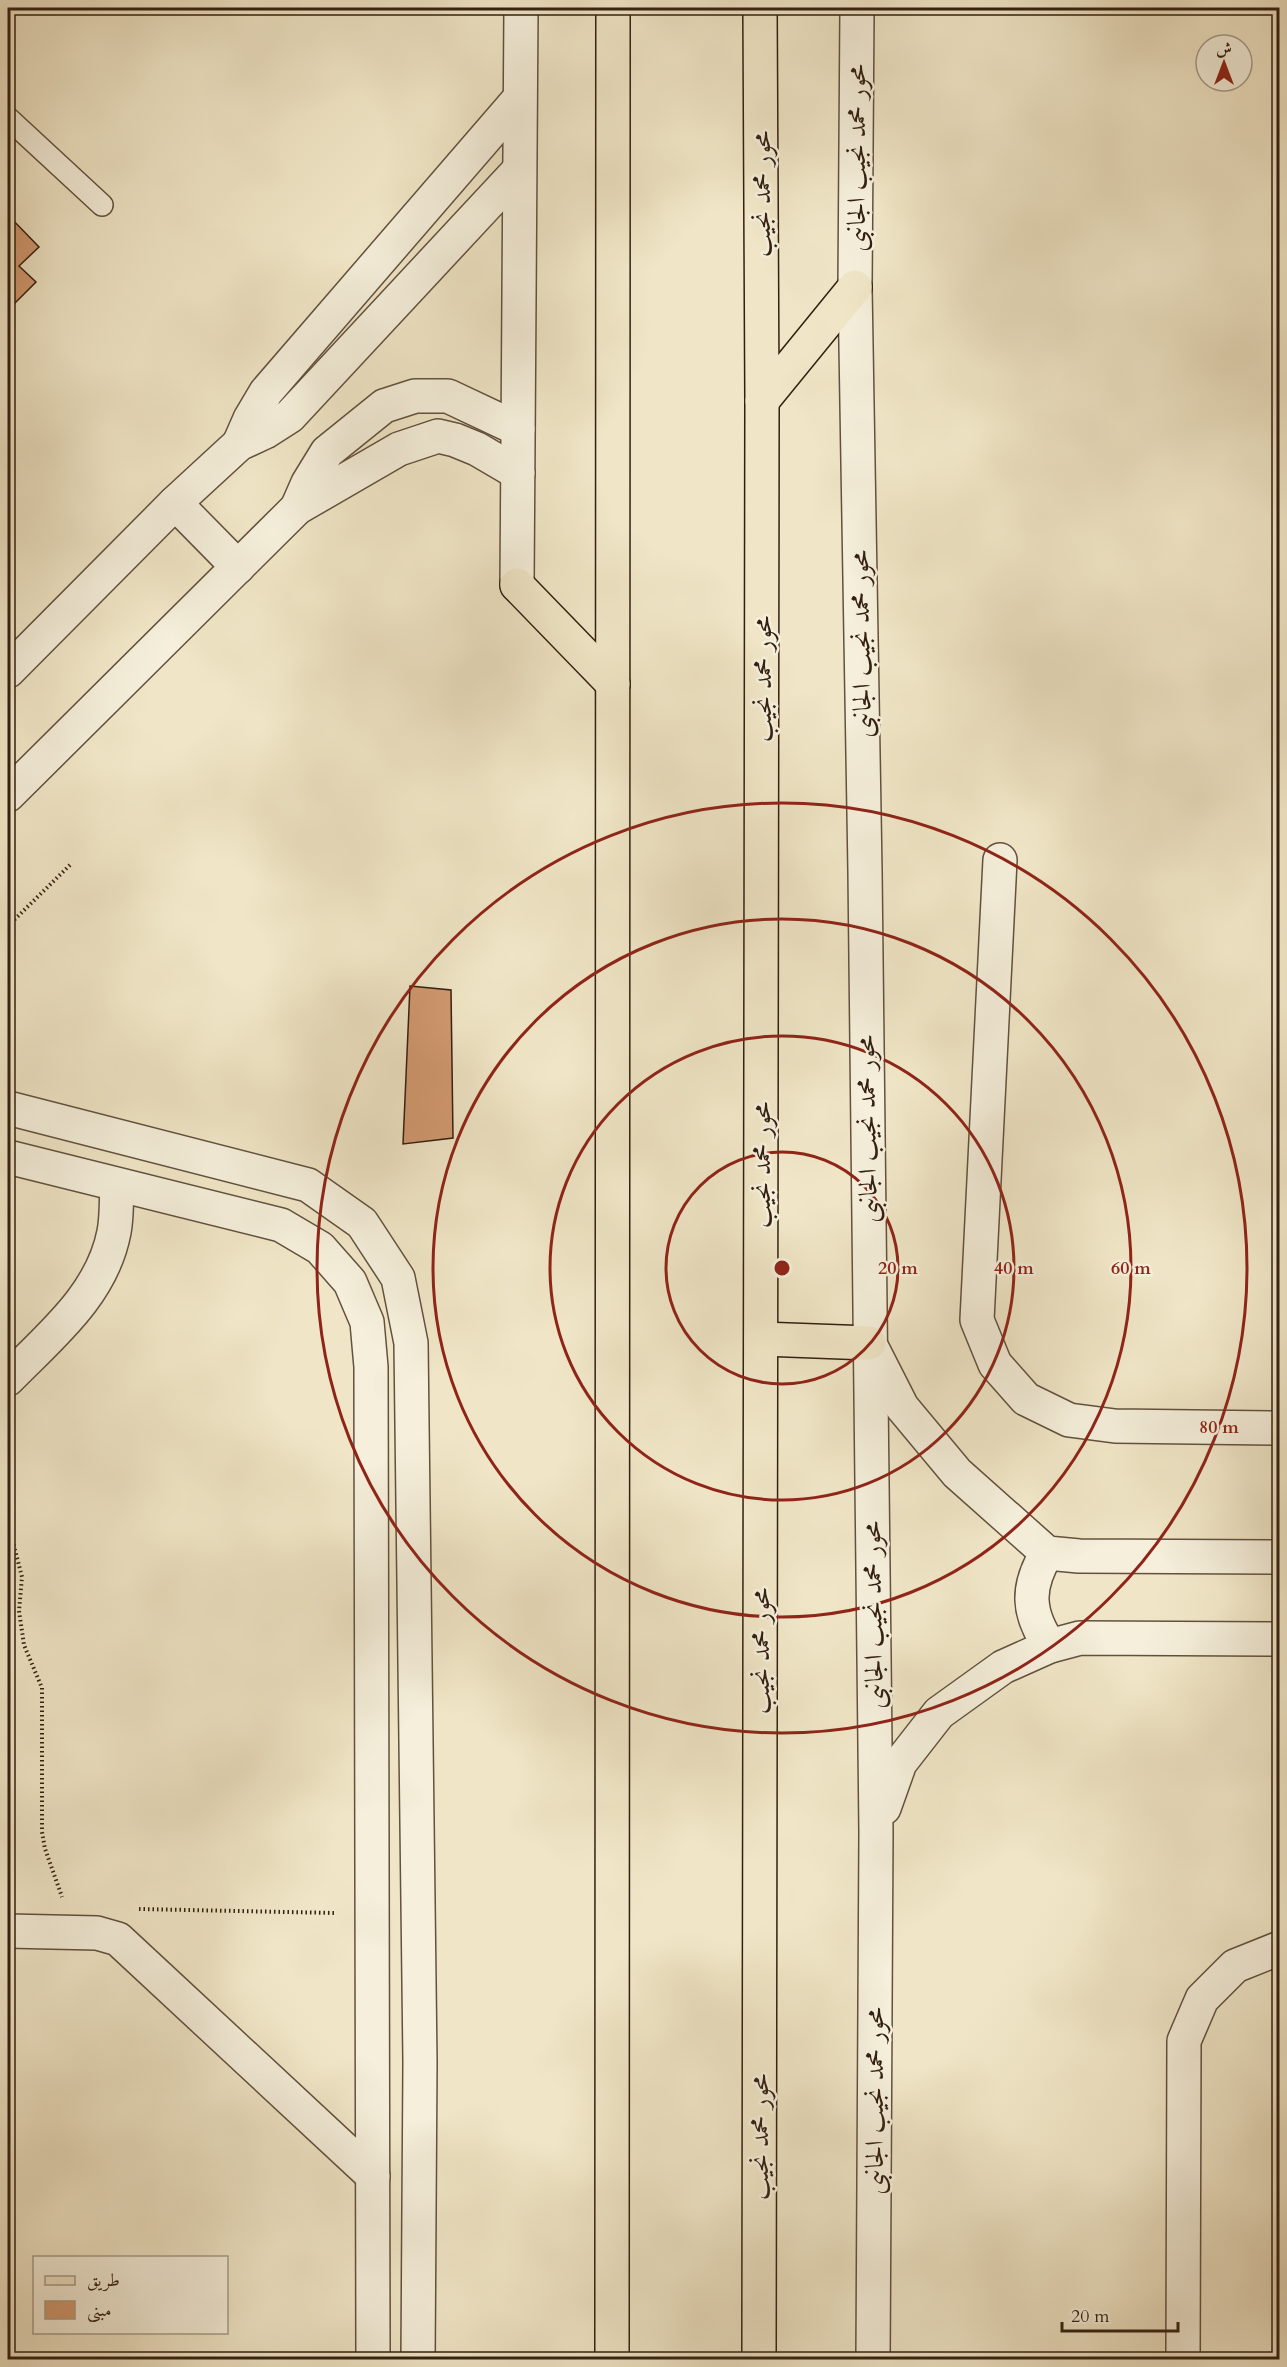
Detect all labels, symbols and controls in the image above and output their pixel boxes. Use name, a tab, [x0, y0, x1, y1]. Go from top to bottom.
north arrow	[1194, 33, 1254, 93]
text: ش	[1216, 38, 1232, 60]
street label: محور محمد نجيب الجانبى	[839, 64, 875, 252]
street label: محور محمد نجيب	[744, 131, 779, 257]
street label: محور محمد نجيب الجانبى	[842, 550, 881, 738]
street label: محور محمد نجيب	[745, 616, 780, 742]
street label: محور محمد نجيب الجانبى	[848, 1035, 887, 1223]
street label: محور محمد نجيب	[744, 1102, 779, 1228]
text: 20 m	[878, 1256, 918, 1281]
text: 40 m	[994, 1256, 1034, 1281]
text: 60 m	[1111, 1256, 1151, 1281]
centre of rings	[772, 1258, 792, 1278]
text: 80 m	[1199, 1415, 1239, 1440]
street label: محور محمد نجيب الجانبى	[854, 1521, 893, 1709]
street label: محور محمد نجيب	[743, 1588, 778, 1714]
street label: محور محمد نجيب الجانبى	[857, 2007, 893, 2195]
street label: محور محمد نجيب	[742, 2074, 777, 2200]
legend	[33, 2256, 228, 2334]
text: طريق	[87, 2268, 120, 2293]
scale bar	[1062, 2295, 1178, 2333]
text: مبنى	[87, 2298, 112, 2323]
text: 20 m	[1071, 2304, 1110, 2329]

